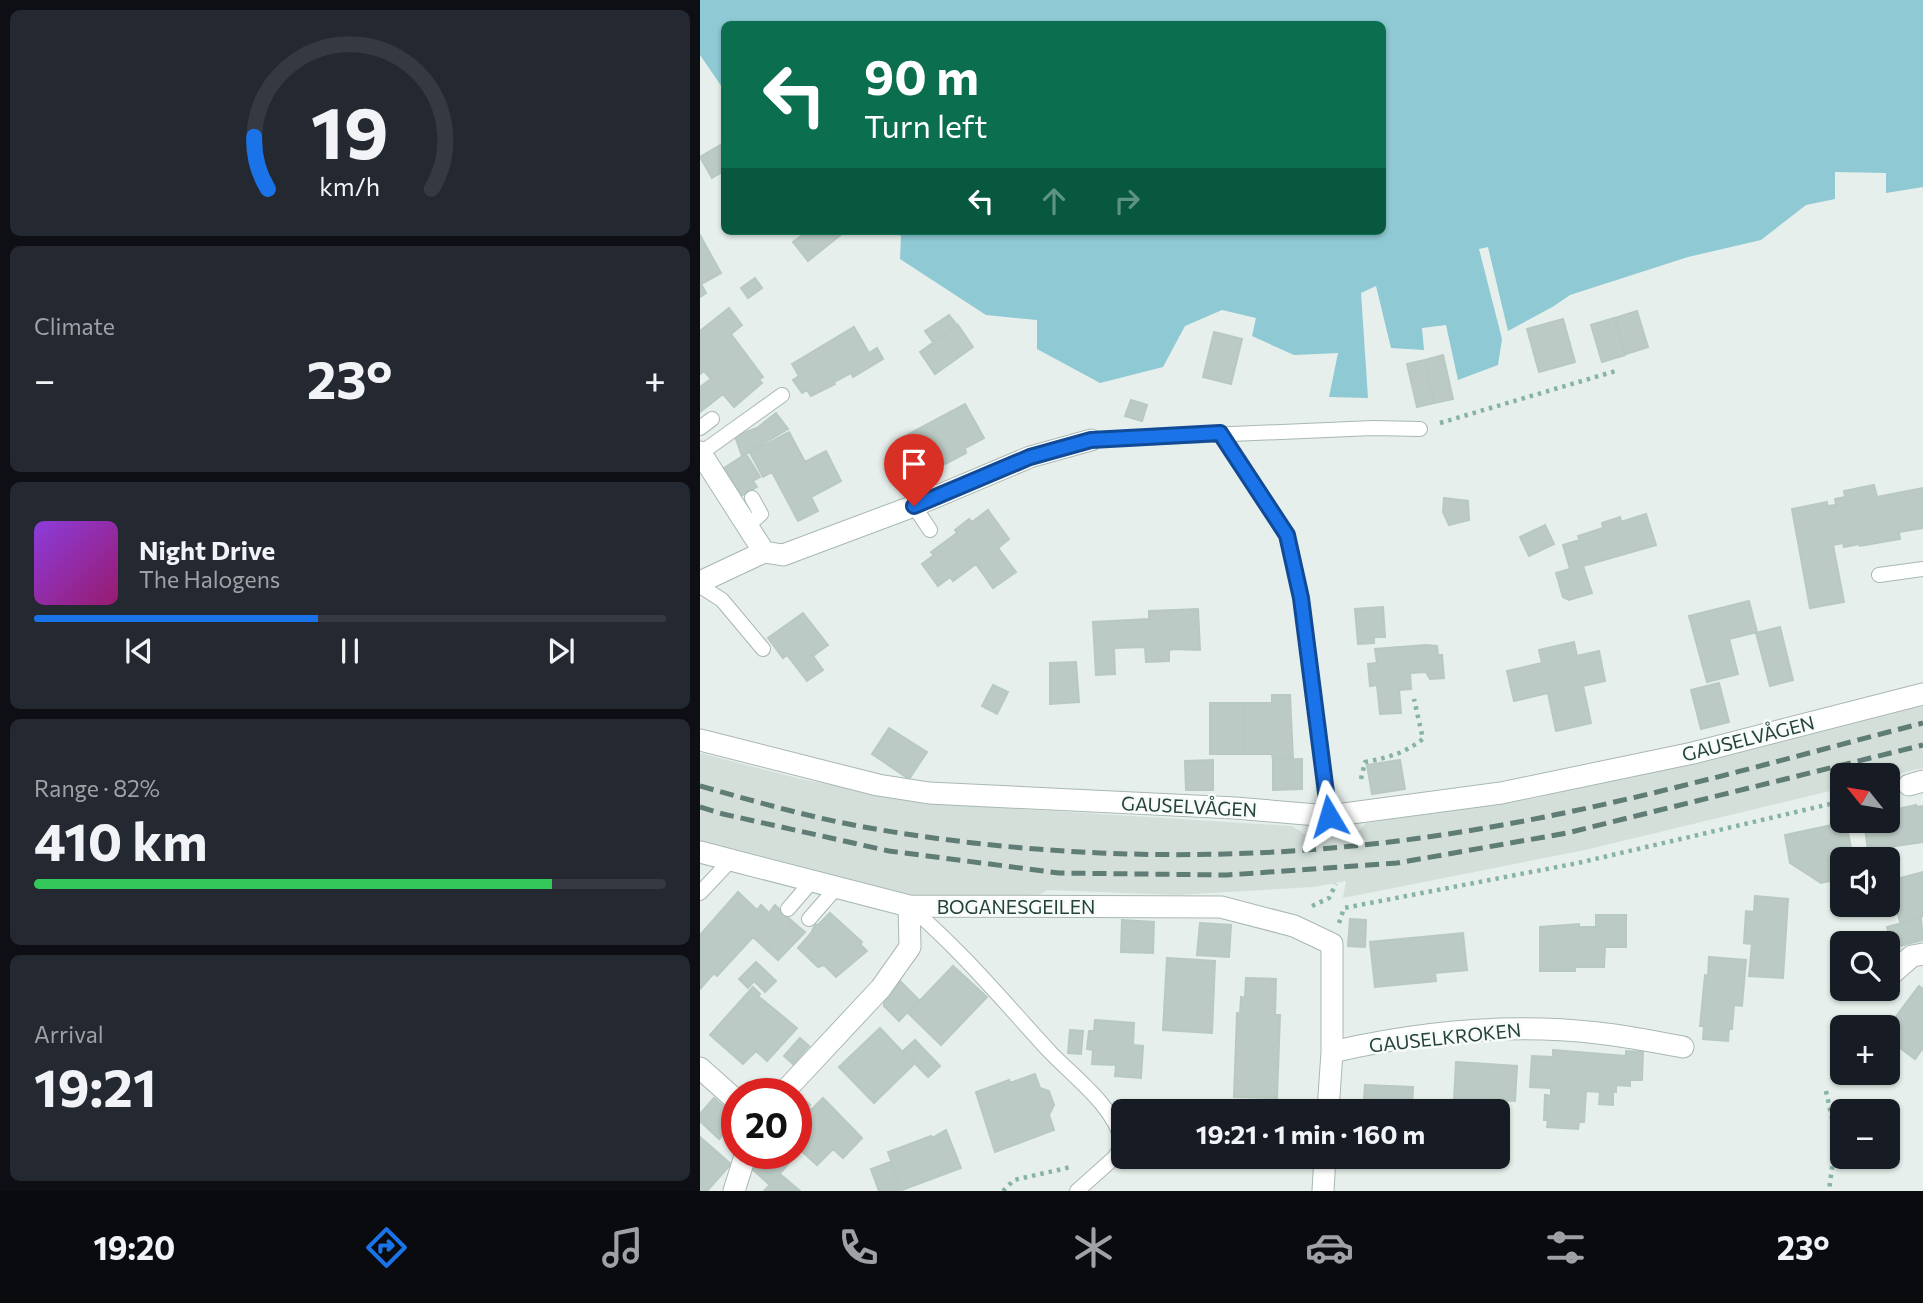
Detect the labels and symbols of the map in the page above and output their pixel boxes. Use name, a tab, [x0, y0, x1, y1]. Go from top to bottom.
pin	[884, 434, 944, 506]
street label: GAUSELVÅGEN	[1679, 709, 1817, 766]
north arrow	[1830, 763, 1900, 833]
position arrow	[1292, 779, 1366, 853]
street label: GAUSELVÅGEN	[1121, 790, 1257, 821]
street label: BOGANESGEILEN	[937, 895, 1095, 918]
street label: GAUSELKROKEN	[1368, 1018, 1522, 1056]
speed limit sign: 20	[721, 1078, 812, 1169]

